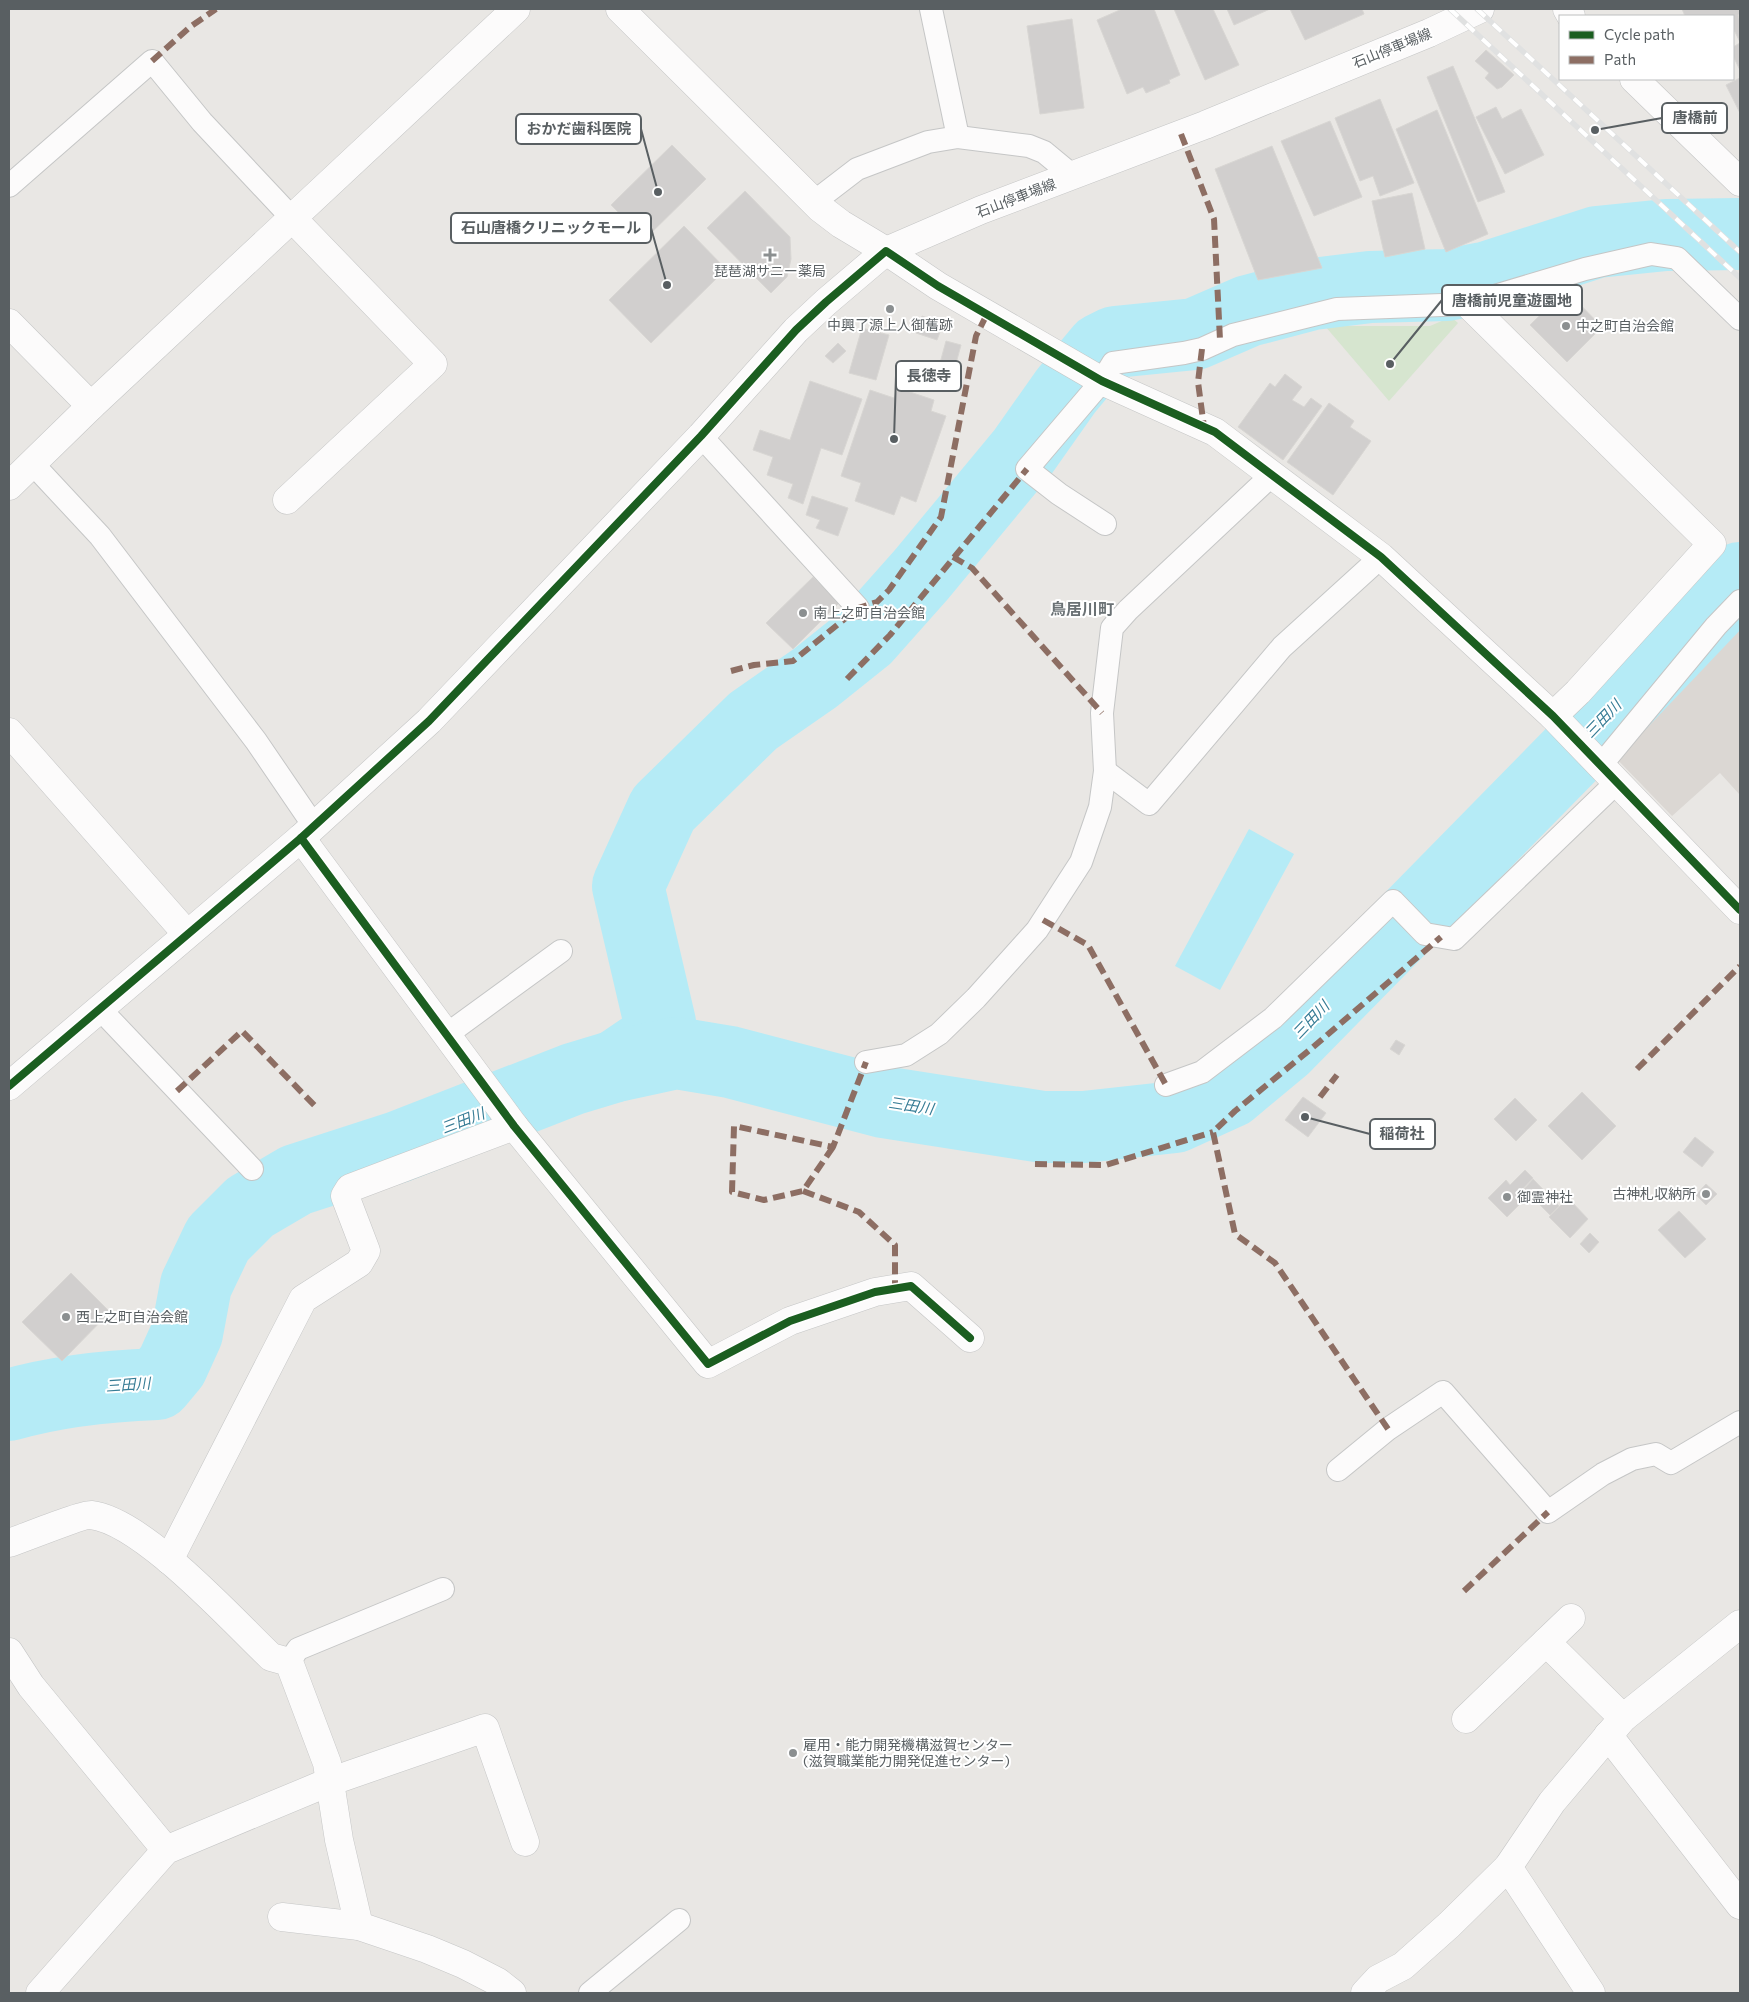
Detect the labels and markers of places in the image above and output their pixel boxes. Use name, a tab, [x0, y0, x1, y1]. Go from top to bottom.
callout: 唐橋前	[1662, 103, 1727, 133]
callout: おかだ歯科医院	[516, 114, 641, 144]
callout: 石山唐橋クリニックモール	[451, 213, 651, 243]
marker: 琵琶湖サニー薬局	[764, 249, 776, 261]
place label: 琵琶湖サニー薬局	[714, 262, 826, 279]
callout: 唐橋前児童遊園地	[1442, 285, 1582, 315]
marker: 中興了源上人御𦾔跡	[884, 303, 896, 315]
place label: 中興了源上人御𦾔跡	[827, 316, 953, 333]
place label: 中之町自治会館	[1576, 317, 1674, 334]
marker: 中之町自治会館	[1560, 320, 1572, 332]
callout: 長徳寺	[896, 361, 961, 391]
place label: 南上之町自治会館	[813, 604, 925, 621]
marker: 南上之町自治会館	[797, 607, 809, 619]
callout: 稲荷社	[1370, 1119, 1435, 1149]
place label: 古神札収納所	[1612, 1185, 1696, 1202]
place label: 御霊神社	[1517, 1188, 1573, 1205]
marker: 古神札収納所	[1700, 1188, 1712, 1200]
marker: 御霊神社	[1501, 1191, 1513, 1203]
place label: 西上之町自治会館	[76, 1308, 188, 1325]
marker: 西上之町自治会館	[60, 1311, 72, 1323]
place label: 雇用・能力開発機構滋賀センター (滋賀職業能力開発促進センター)	[803, 1736, 1013, 1769]
marker: 雇用・能力開発機構滋賀センター (滋賀職業能力開発促進センター)	[787, 1747, 799, 1759]

